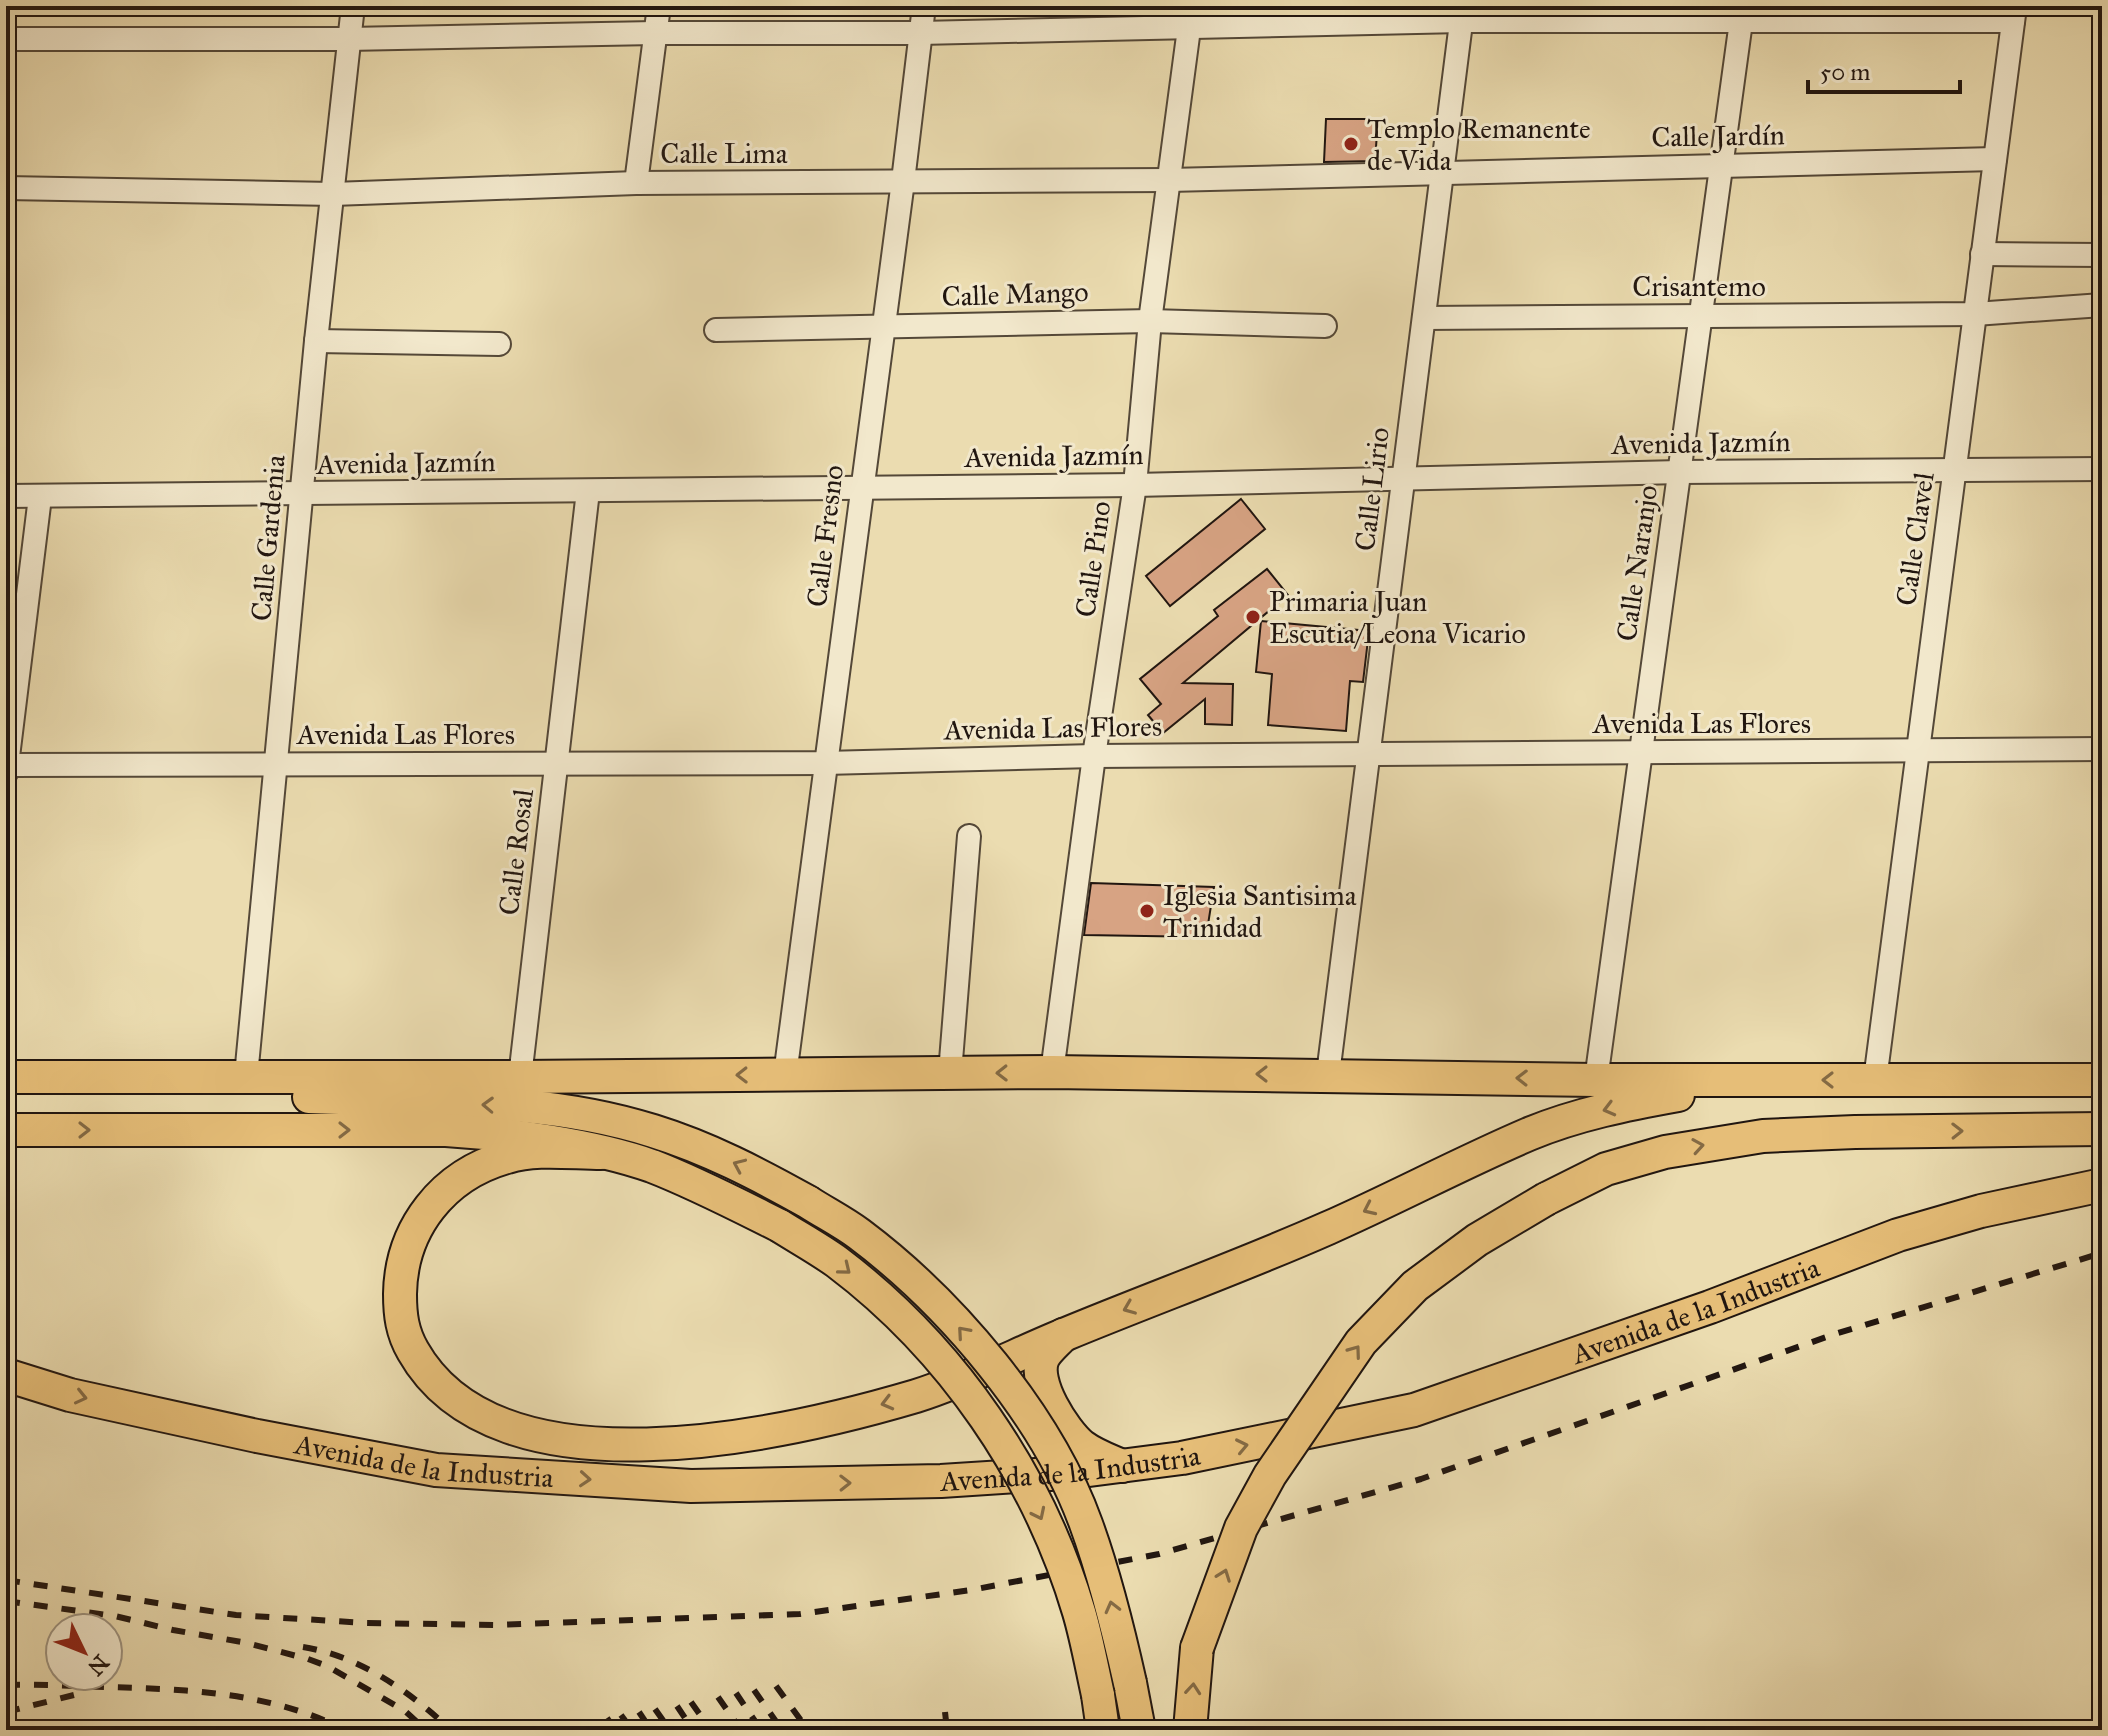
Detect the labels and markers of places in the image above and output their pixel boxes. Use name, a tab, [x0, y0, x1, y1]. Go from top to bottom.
place label: Templo Remanente de Vida	[1367, 111, 1591, 178]
marker: Templo Remanente de Vida	[1342, 135, 1360, 153]
place label: Primaria Juan Escutia/Leona Vicario	[1269, 584, 1526, 651]
marker: Primaria Juan Escutia/Leona Vicario	[1244, 608, 1262, 626]
place label: Iglesia Santisima Trinidad	[1163, 878, 1357, 945]
marker: Iglesia Santisima Trinidad	[1138, 902, 1156, 920]

